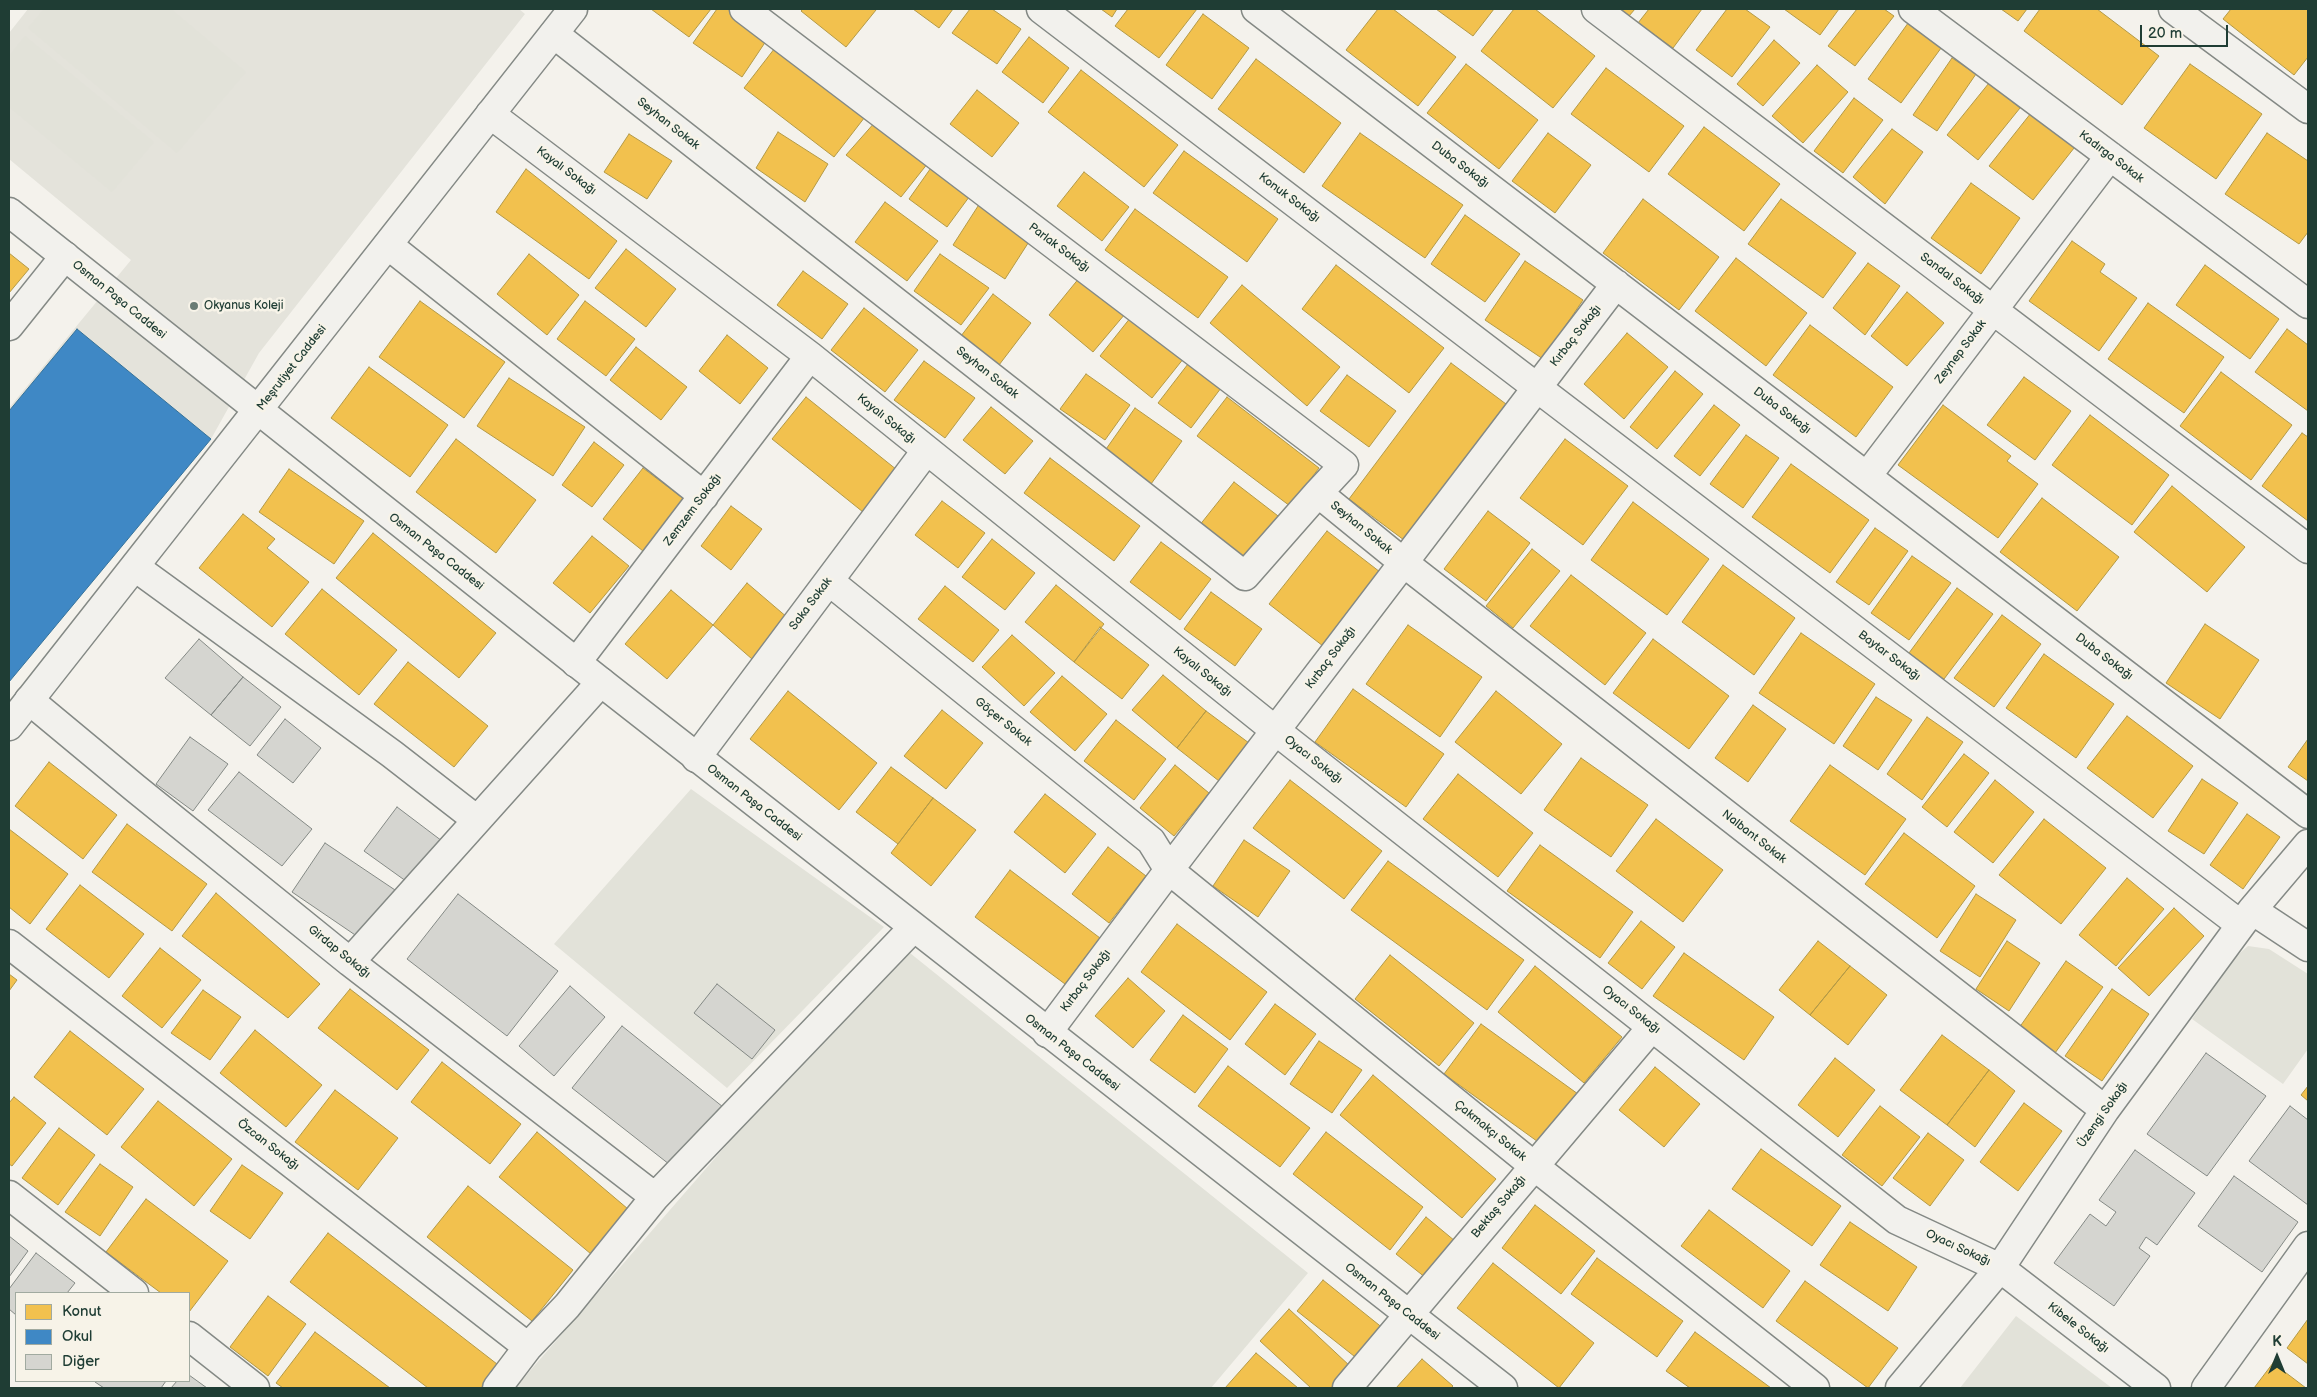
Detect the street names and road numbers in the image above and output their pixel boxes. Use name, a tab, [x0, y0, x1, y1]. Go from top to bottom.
street label: Seyhan Sokak	[634, 95, 702, 153]
street label: Kadırga Sokak	[2076, 128, 2146, 186]
street label: Duba Sokağı	[1428, 139, 1492, 191]
street label: Kayalı Sokağı	[533, 144, 599, 198]
street label: Konuk Sokağı	[1255, 170, 1323, 226]
street label: Parlak Sokağı	[1026, 220, 1092, 276]
street label: Sandal Sokağı	[1917, 250, 1987, 308]
street label: Osman Paşa Caddesi	[69, 258, 169, 342]
street label: Kırbaç Sokağı	[1547, 302, 1605, 370]
street label: Zeynep Sokak	[1932, 317, 1990, 387]
street label: Meşrutiyet Caddesi	[254, 322, 330, 414]
street label: Seyhan Sokak	[953, 344, 1021, 402]
street label: Duba Sokağı	[1750, 385, 1814, 437]
street label: Kayalı Sokağı	[854, 391, 918, 447]
street label: Zemzem Sokağı	[661, 471, 725, 549]
street label: Seyhan Sokak	[1327, 499, 1395, 557]
street label: Osman Paşa Caddesi	[386, 510, 486, 594]
street label: Saka Sokak	[787, 575, 835, 633]
street label: Kırbaç Sokağı	[1303, 624, 1359, 692]
street label: Baytar Sokağı	[1855, 628, 1923, 684]
street label: Duba Sokağı	[2072, 631, 2136, 683]
street label: Kayalı Sokağı	[1170, 644, 1234, 700]
street label: Göçer Sokak	[972, 695, 1034, 749]
street label: Oyacı Sokağı	[1281, 733, 1345, 787]
street label: Osman Paşa Caddesi	[704, 761, 804, 845]
street label: Nalbant Sokak	[1719, 807, 1789, 867]
street label: Girdap Sokağı	[305, 922, 373, 982]
street label: Kırbaç Sokağı	[1058, 947, 1114, 1015]
street label: Oyacı Sokağı	[1599, 983, 1663, 1037]
street label: Osman Paşa Caddesi	[1022, 1011, 1122, 1095]
street label: Üzengi Sokağı	[2075, 1079, 2131, 1151]
street label: Çakmakçı Sokak	[1451, 1098, 1529, 1164]
street label: Özcan Sokağı	[234, 1116, 302, 1174]
street label: Bektaş Sokağı	[1469, 1173, 1529, 1241]
street label: Oyacı Sokağı	[1923, 1227, 1993, 1269]
street label: Osman Paşa Caddesi	[1342, 1260, 1442, 1344]
street label: Kibele Sokağı	[2045, 1300, 2111, 1356]

